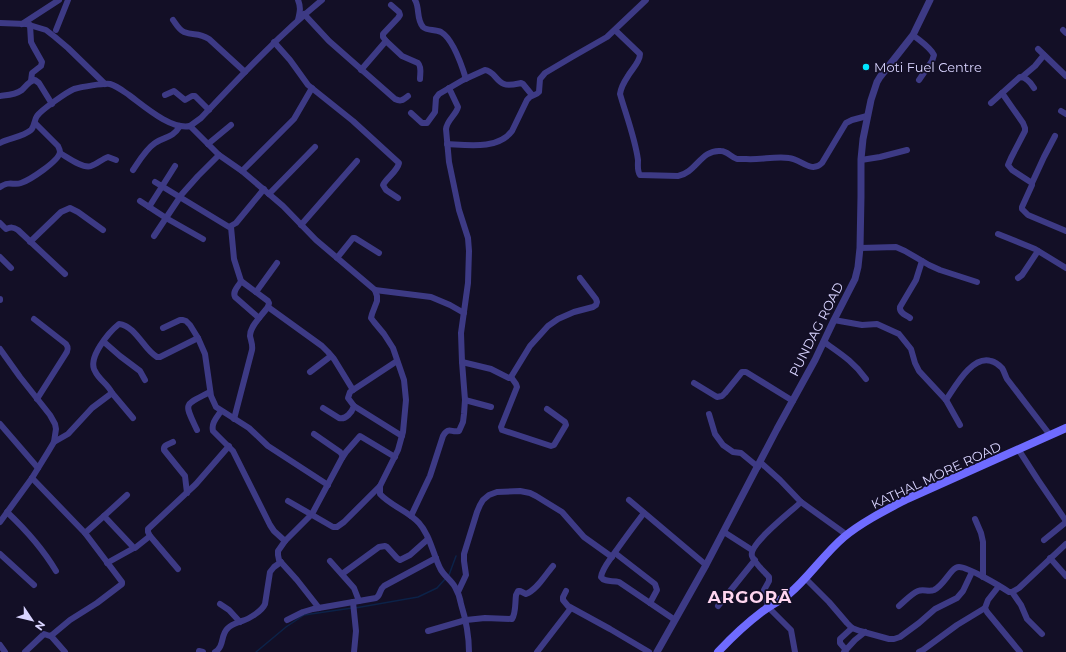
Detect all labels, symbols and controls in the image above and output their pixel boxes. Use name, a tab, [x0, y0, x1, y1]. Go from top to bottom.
place label: Moti Fuel Centre	[874, 59, 982, 75]
marker: Moti Fuel Centre	[861, 62, 871, 72]
street label: PUNDAG ROAD	[785, 279, 847, 379]
street label: KATHAL MORE ROAD	[869, 438, 1004, 512]
district label: ARGORĀ	[707, 587, 792, 607]
north arrow	[12, 600, 52, 640]
text: N	[32, 618, 48, 633]

